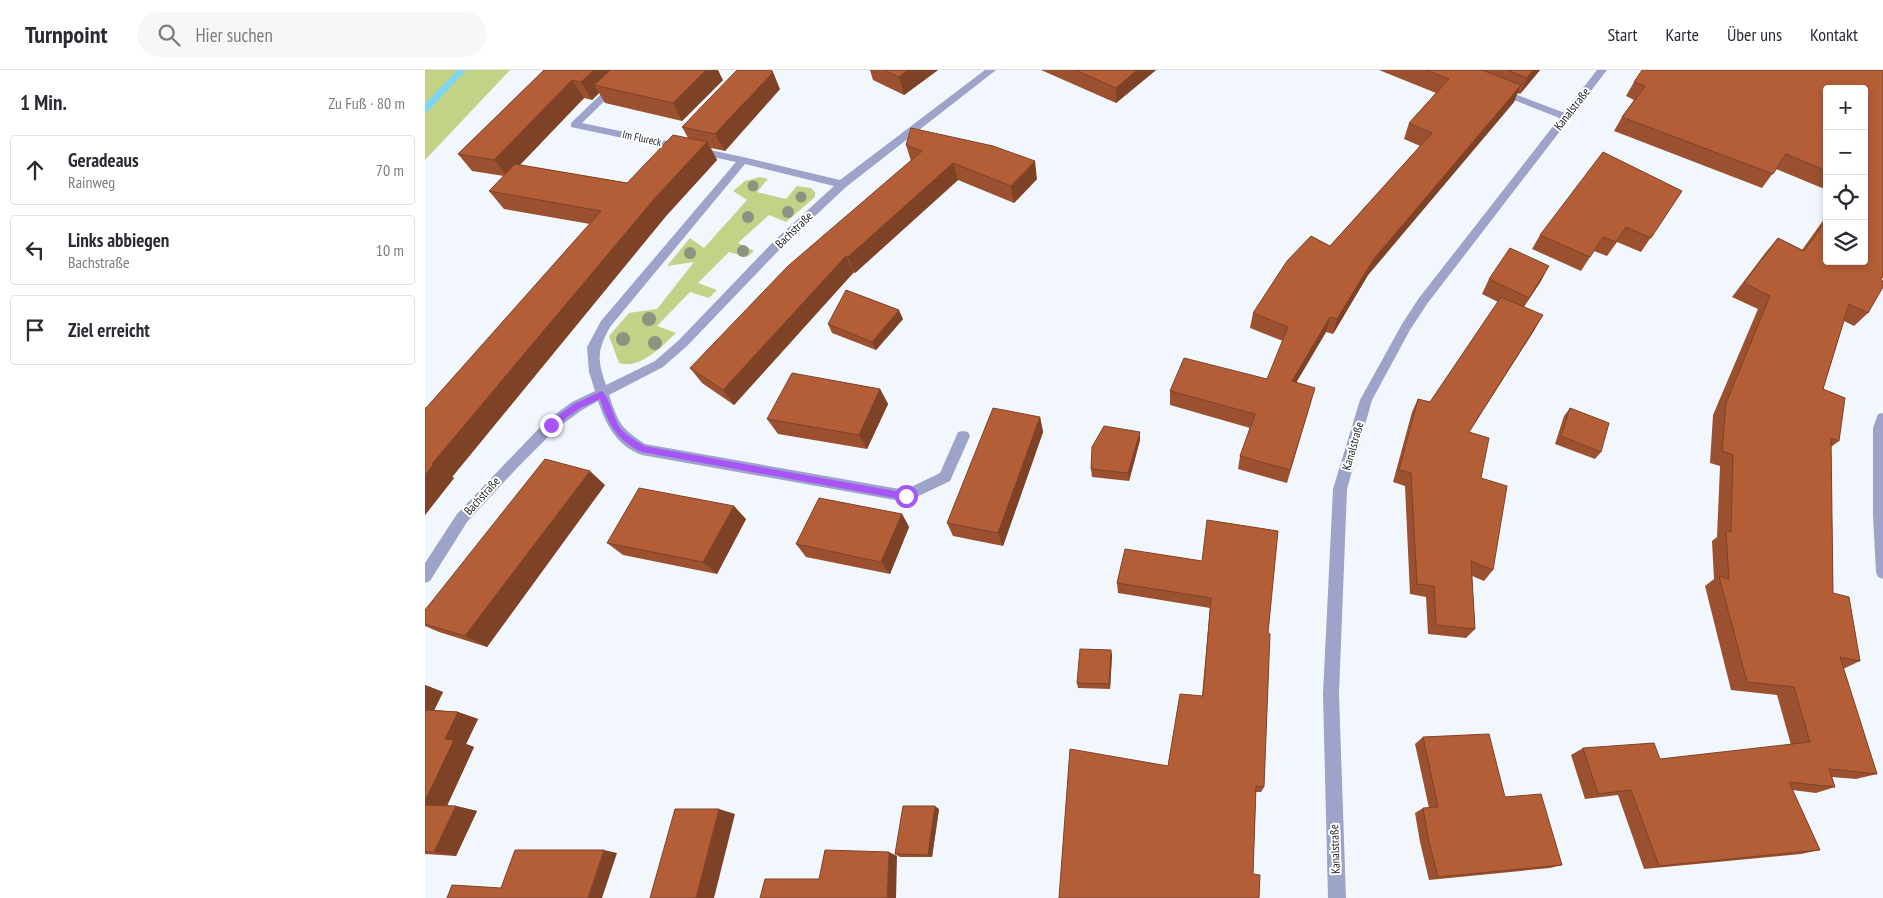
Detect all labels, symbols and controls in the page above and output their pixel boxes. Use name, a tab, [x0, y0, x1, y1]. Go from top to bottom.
search box	[137, 12, 487, 57]
text: Turnpoint	[25, 19, 107, 50]
icon: search	[155, 21, 183, 49]
text: Hier suchen	[195, 23, 273, 47]
text: Start	[1607, 23, 1638, 46]
text: Karte	[1666, 23, 1699, 46]
text: Über uns	[1727, 23, 1782, 46]
text: Kontakt	[1810, 23, 1858, 46]
street label: Kanalstraße	[1550, 85, 1593, 133]
map controls	[1823, 85, 1868, 265]
button: +	[1823, 85, 1868, 130]
text: 1 Min.	[20, 89, 67, 116]
text: Zu Fuß · 80 m	[328, 93, 405, 113]
street label: Im Flureck	[621, 127, 664, 149]
button: −	[1823, 130, 1868, 175]
text: Geradeaus	[68, 148, 139, 172]
icon: ahead	[21, 156, 49, 184]
text: 70 m	[376, 160, 404, 180]
text: Rainweg	[68, 172, 115, 192]
button: locate	[1823, 175, 1868, 220]
street label: Bachstraße	[772, 208, 816, 251]
button: layers	[1823, 220, 1868, 265]
text: Links abbiegen	[68, 228, 169, 252]
icon: left	[21, 236, 49, 264]
text: 10 m	[376, 240, 404, 260]
text: Bachstraße	[68, 252, 130, 272]
icon: arrive	[21, 316, 49, 344]
text: Ziel erreicht	[68, 318, 150, 342]
route end	[540, 414, 563, 437]
street label: Kanalstraße	[1338, 420, 1367, 472]
street label: Bachstraße	[461, 473, 503, 518]
route start	[895, 485, 918, 508]
street label: Kanalstraße	[1326, 824, 1343, 874]

